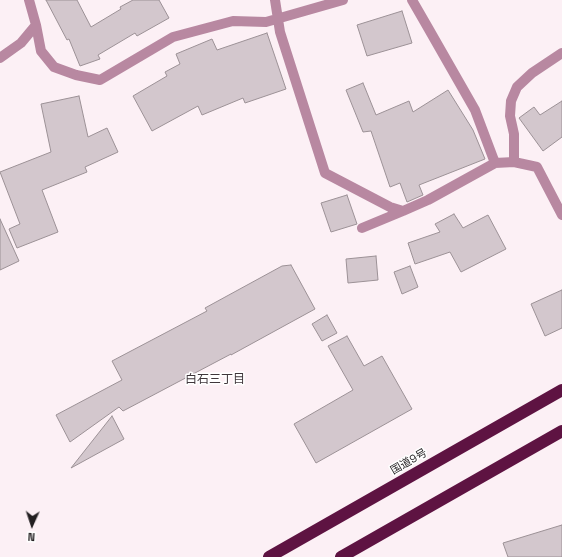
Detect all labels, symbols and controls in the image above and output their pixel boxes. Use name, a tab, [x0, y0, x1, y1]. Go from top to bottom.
district label: 白石三丁目	[185, 373, 245, 387]
street label: 国道9号	[388, 446, 430, 478]
north arrow	[12, 505, 52, 545]
text: N	[27, 530, 35, 544]

